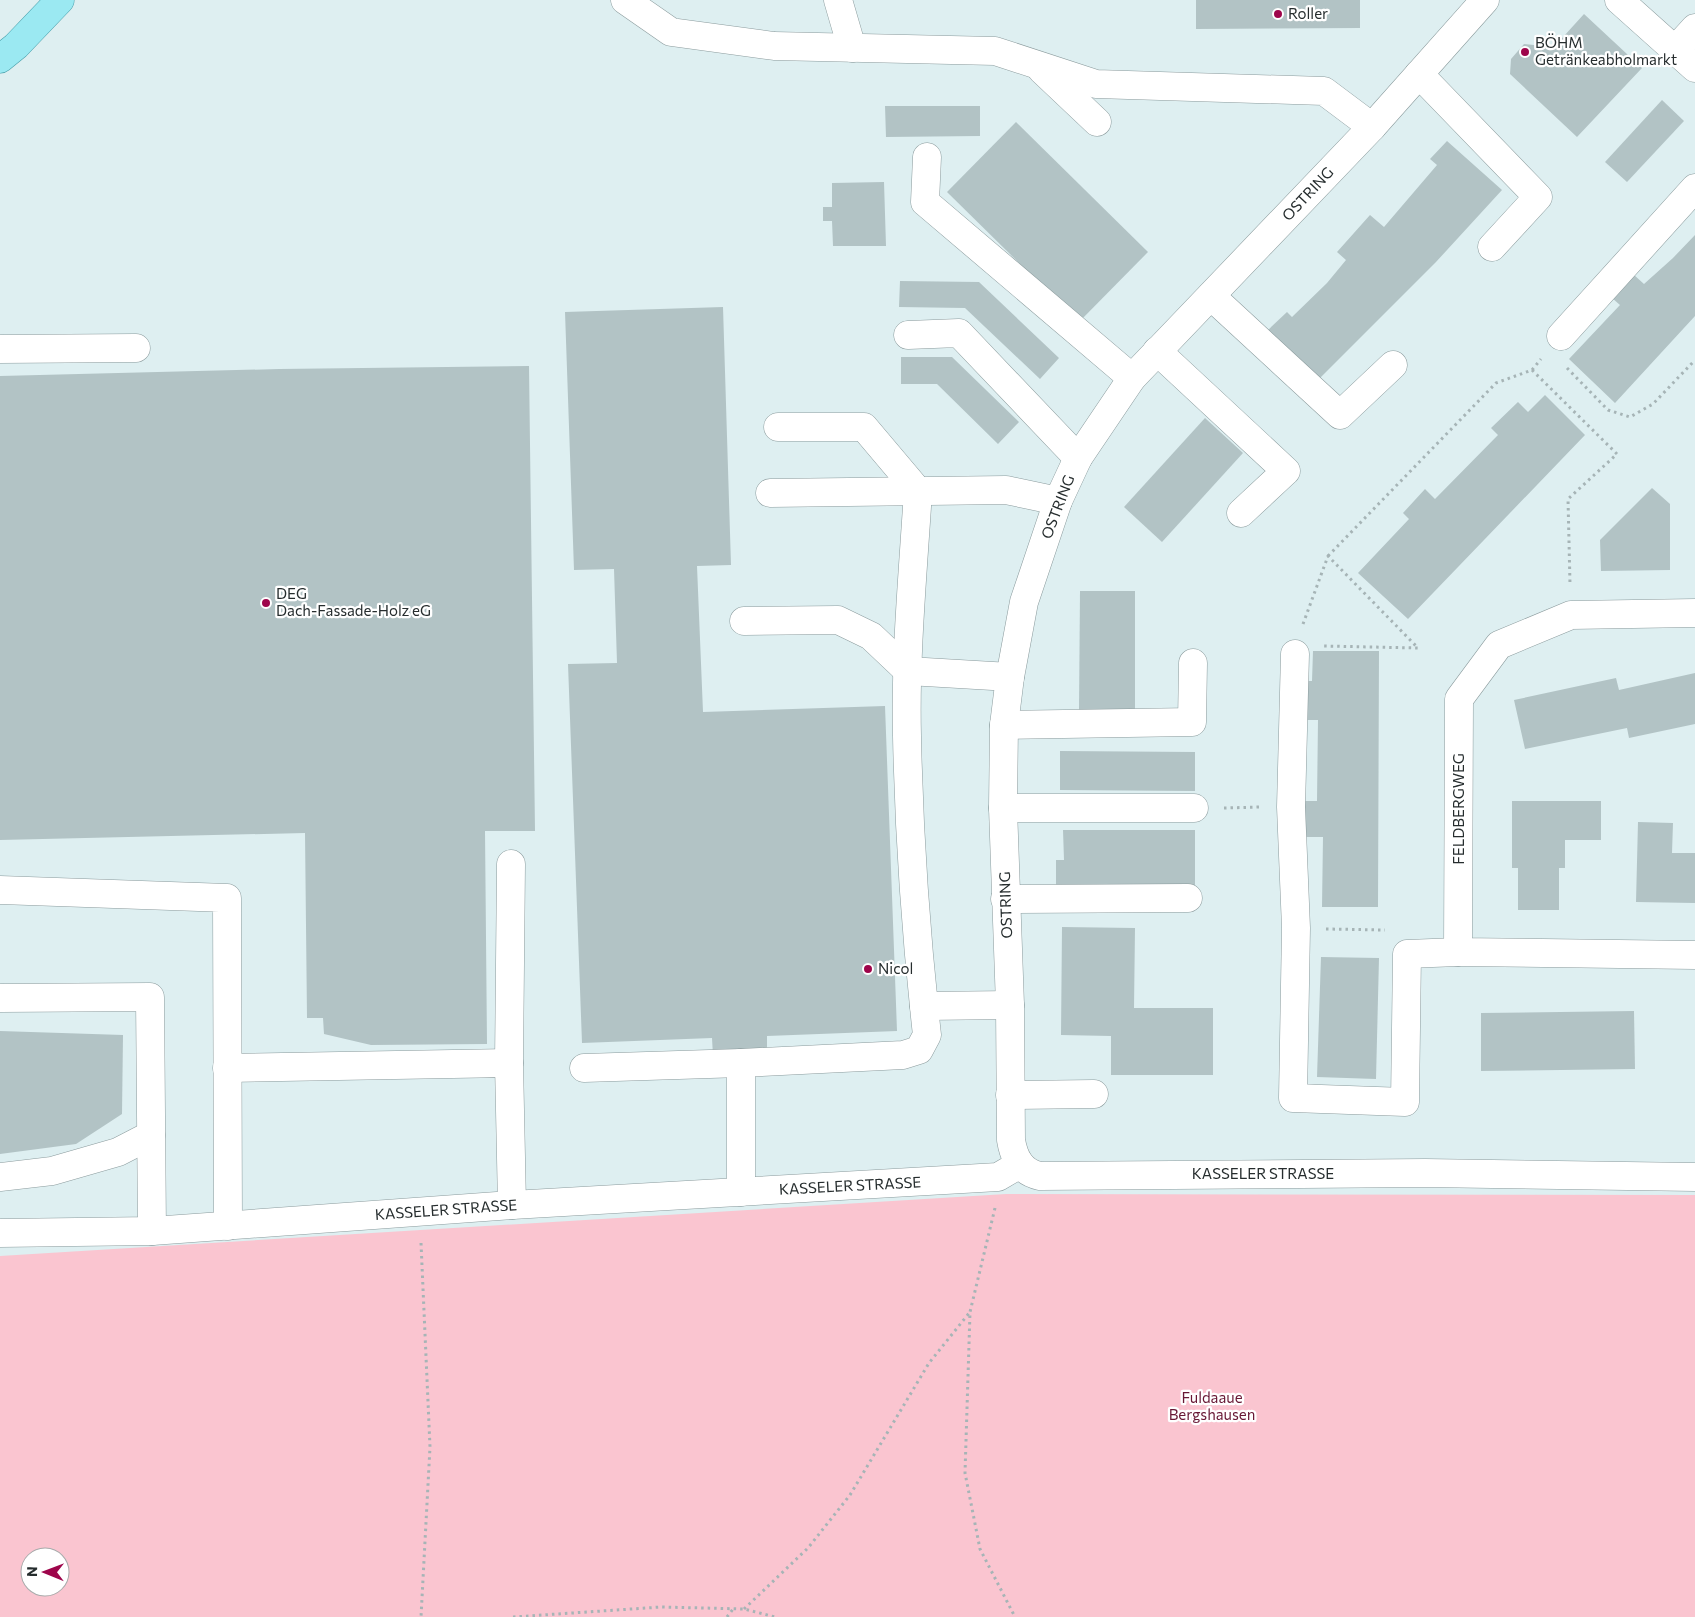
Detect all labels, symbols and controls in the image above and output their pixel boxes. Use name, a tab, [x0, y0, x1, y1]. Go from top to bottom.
place label: Roller	[1288, 4, 1328, 22]
marker: Roller	[1272, 8, 1284, 20]
place label: BÖHM Getränkeabholmarkt	[1535, 33, 1677, 68]
marker: BÖHM Getränkeabholmarkt	[1519, 46, 1531, 58]
street label: OSTRING	[1278, 163, 1337, 224]
street label: OSTRING	[1037, 472, 1077, 541]
place label: DEG Dach-Fassade-Holz eG	[276, 584, 431, 619]
marker: DEG Dach-Fassade-Holz eG	[260, 597, 272, 609]
street label: FELDBERGWEG	[1449, 753, 1467, 865]
street label: OSTRING	[995, 871, 1015, 939]
place label: Nicol	[878, 959, 913, 977]
marker: Nicol	[862, 963, 874, 975]
street label: KASSELER STRASSE	[1192, 1164, 1334, 1182]
street label: KASSELER STRASSE	[778, 1172, 922, 1198]
street label: KASSELER STRASSE	[374, 1195, 518, 1223]
park label: Fuldaaue Bergshausen	[1169, 1388, 1255, 1423]
north arrow	[20, 1547, 70, 1597]
text: N	[23, 1566, 40, 1577]

